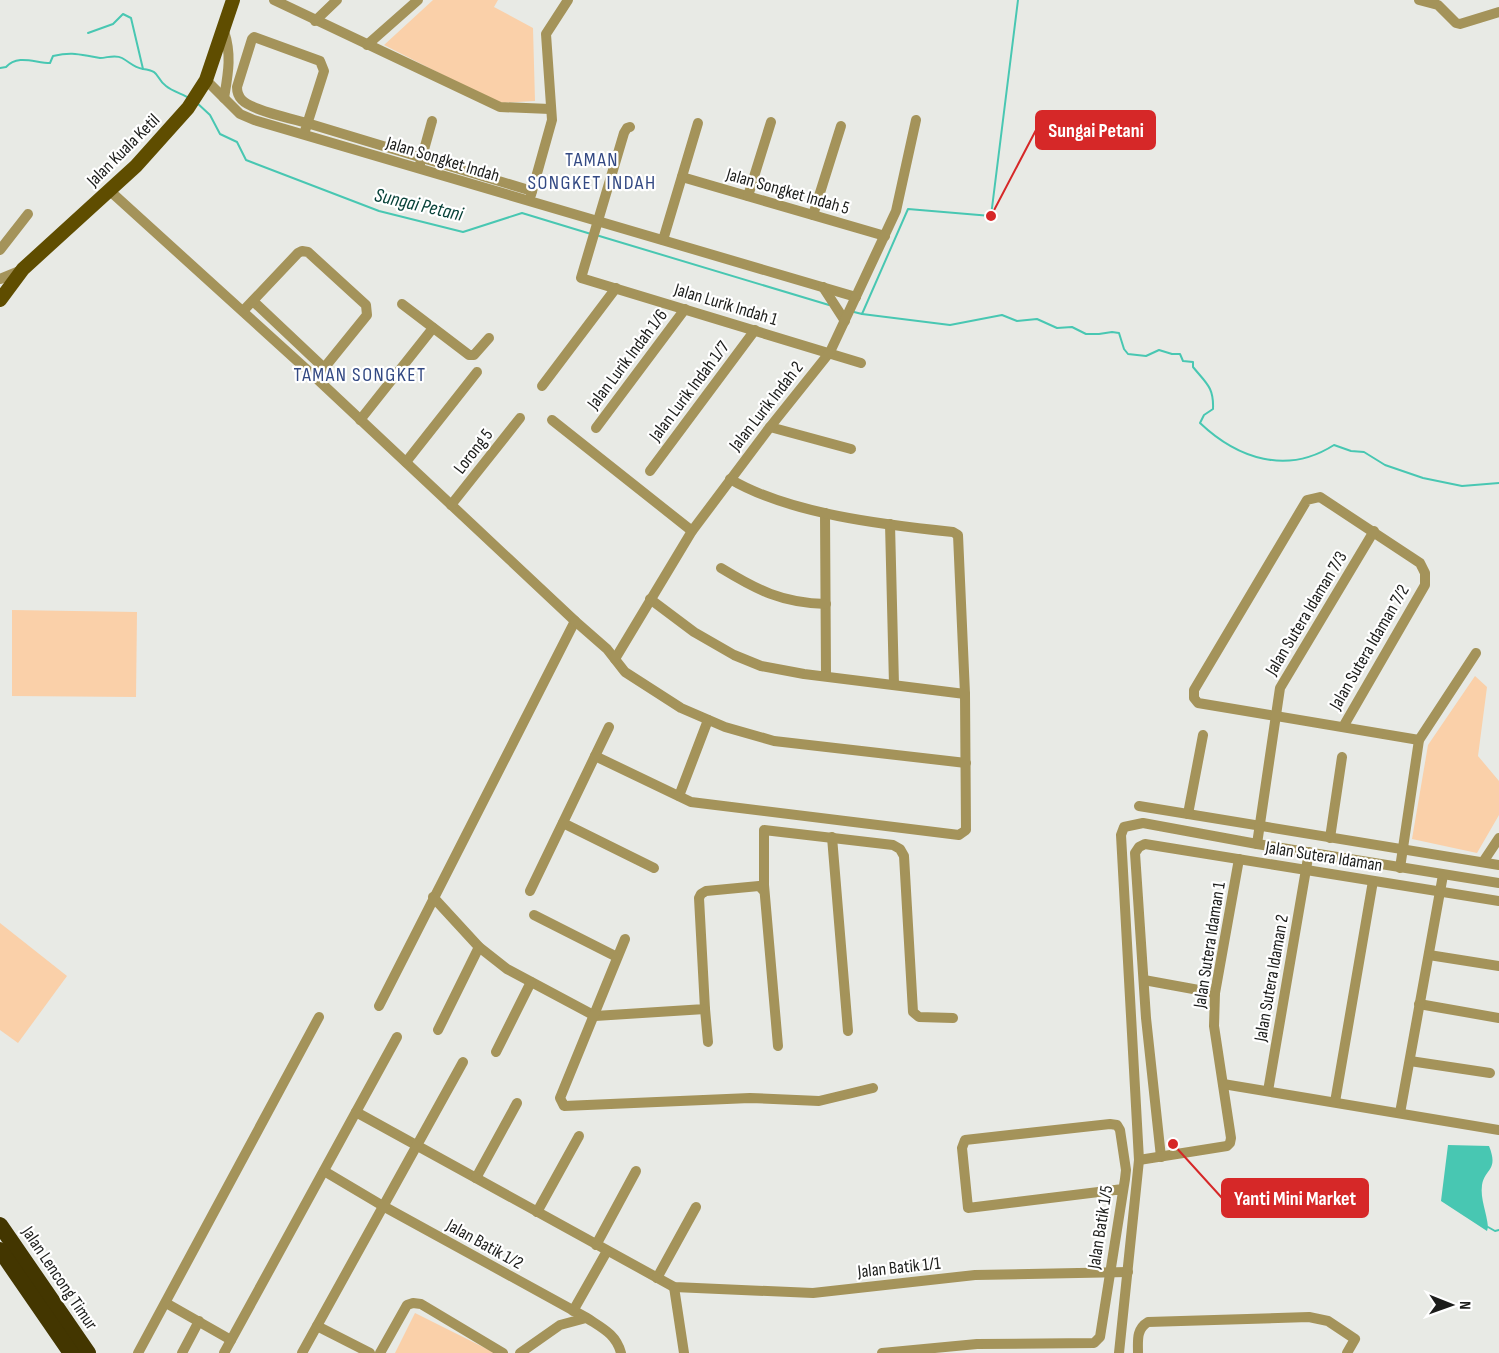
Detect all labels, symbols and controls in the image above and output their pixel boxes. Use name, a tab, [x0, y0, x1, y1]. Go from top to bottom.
street label: Jalan Kuala Ketil	[82, 110, 164, 192]
callout: Sungai Petani	[1036, 111, 1155, 149]
text: Sungai Petani	[1048, 119, 1144, 143]
street label: Jalan Songket Indah	[383, 132, 502, 187]
district label: TAMAN SONGKET INDAH	[527, 148, 657, 195]
street label: Jalan Songket Indah 5	[723, 164, 852, 219]
water label: Sungai Petani	[372, 183, 467, 227]
street label: Jalan Lurik Indah 1	[671, 279, 781, 330]
street label: Jalan Lurik Indah 1/6	[582, 305, 672, 414]
street label: Jalan Lurik Indah 1/7	[644, 336, 734, 446]
street label: Jalan Lurik Indah 2	[724, 357, 808, 456]
district label: TAMAN SONGKET	[293, 363, 427, 387]
street label: Lorong 5	[449, 425, 497, 478]
street label: Jalan Sutera Idaman 7/3	[1261, 547, 1352, 680]
street label: Jalan Sutera Idaman 7/2	[1325, 581, 1414, 714]
street label: Jalan Sutera Idaman	[1263, 837, 1384, 876]
street label: Jalan Sutera Idaman 1	[1189, 880, 1230, 1011]
street label: Jalan Sutera Idaman 2	[1250, 913, 1293, 1044]
callout: Yanti Mini Market	[1222, 1179, 1368, 1217]
street label: Jalan Batik 1/5	[1083, 1184, 1117, 1271]
text: Yanti Mini Market	[1234, 1187, 1356, 1211]
street label: Jalan Batik 1/2	[442, 1214, 527, 1274]
street label: Jalan Lencong Timur	[17, 1222, 102, 1334]
street label: Jalan Batik 1/1	[856, 1253, 942, 1282]
north arrow	[1421, 1275, 1481, 1335]
text: N	[1455, 1301, 1474, 1310]

